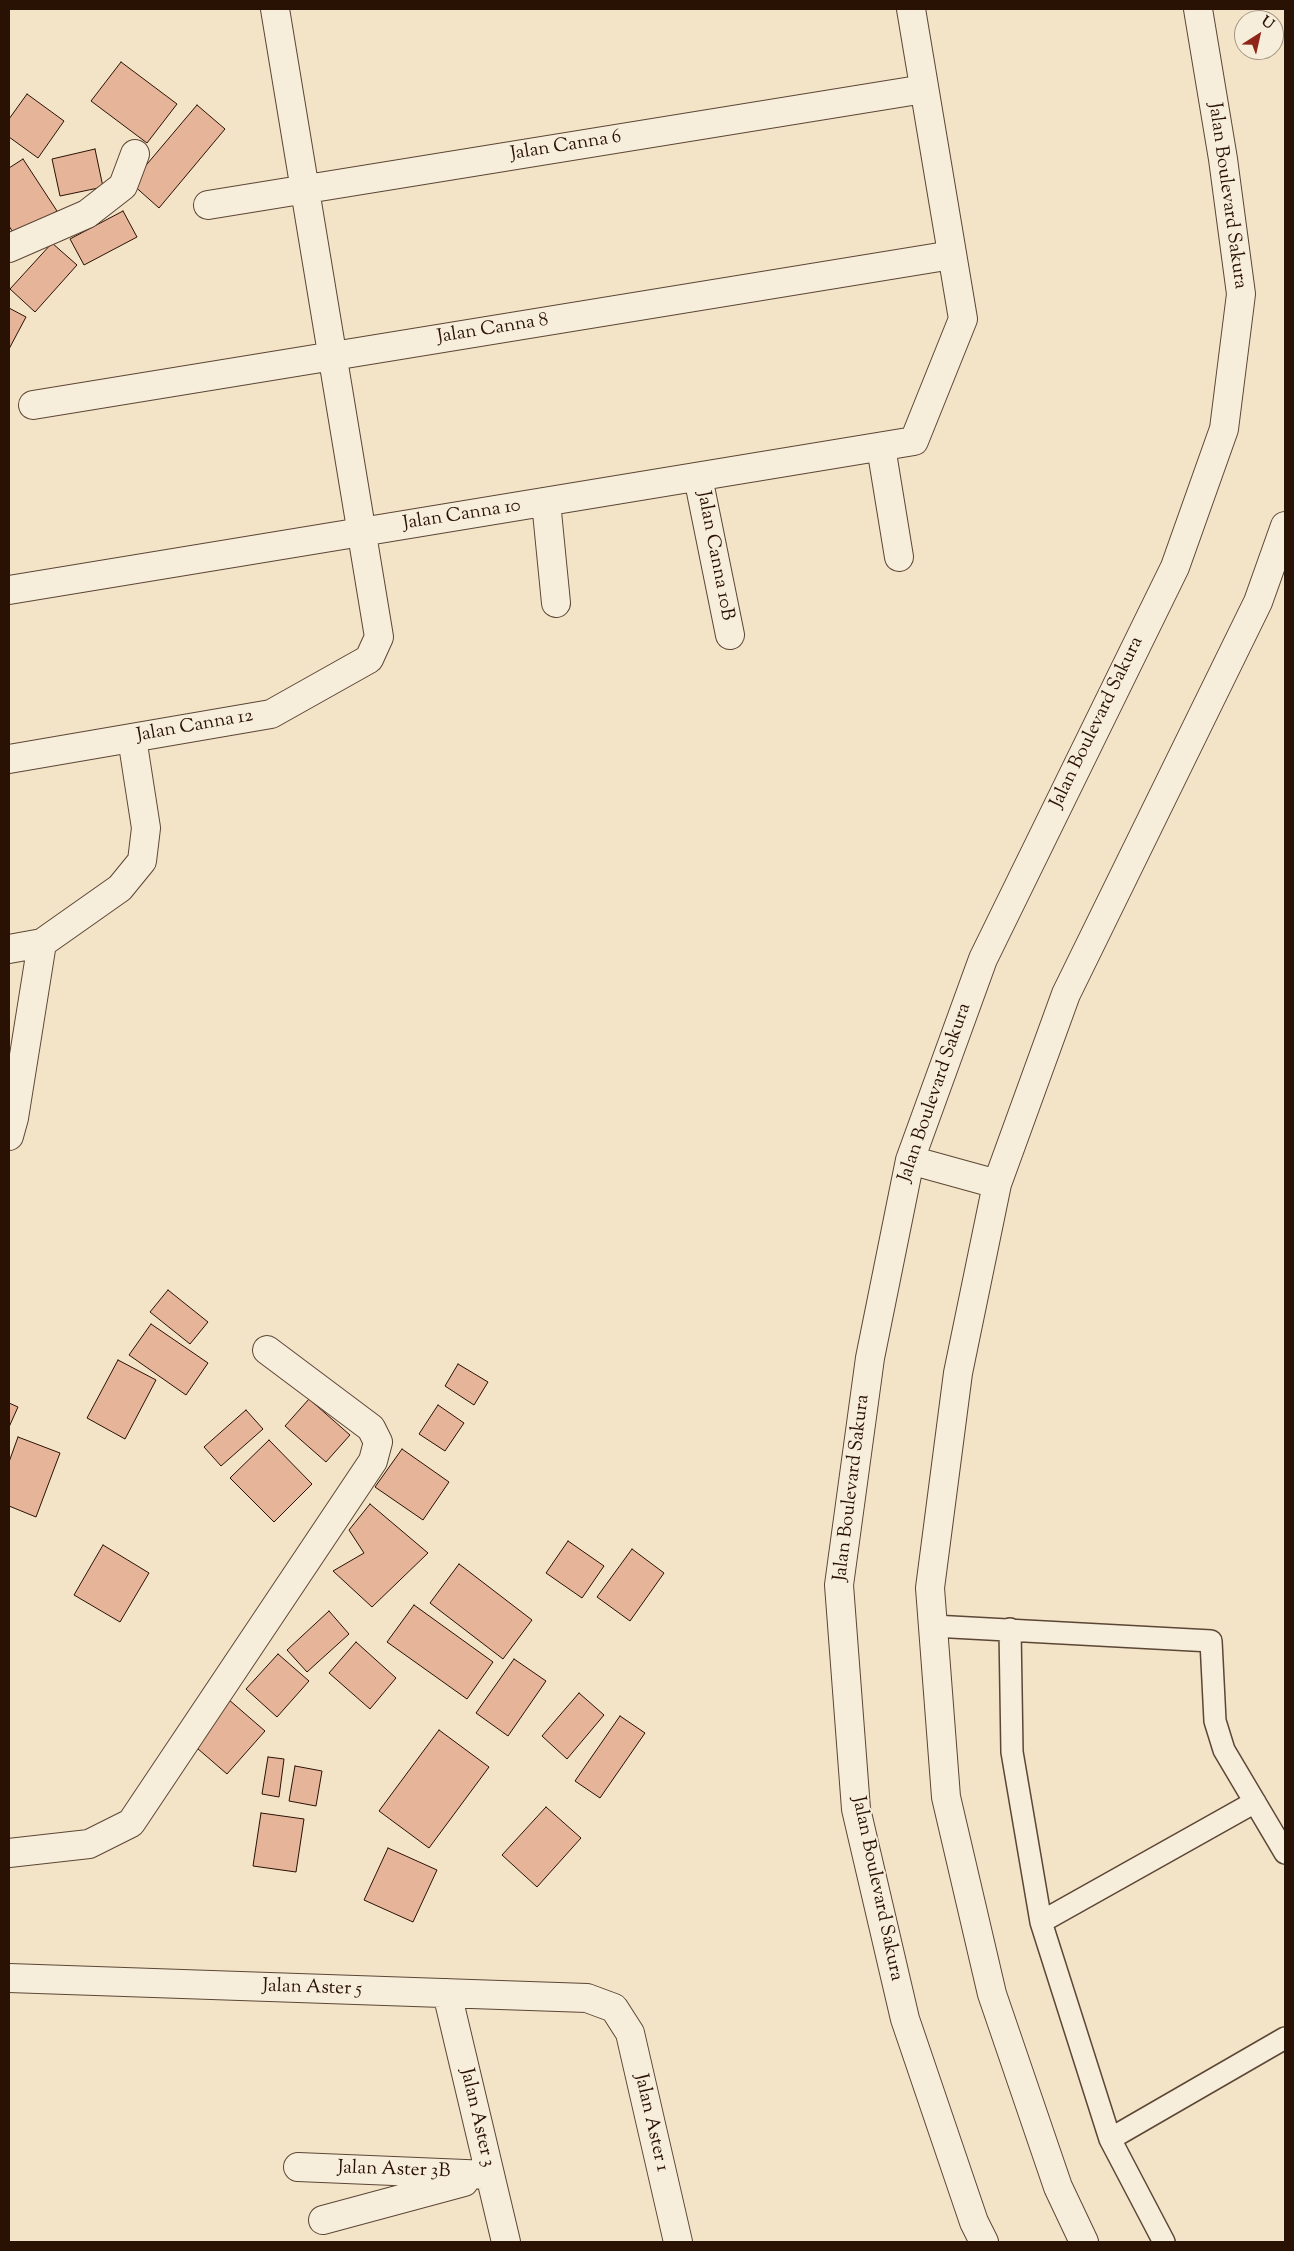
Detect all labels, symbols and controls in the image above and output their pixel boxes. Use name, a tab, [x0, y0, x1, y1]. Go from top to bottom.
north arrow	[1234, 10, 1284, 60]
text: U	[1257, 12, 1277, 35]
street label: Jalan Boulevard Sakura	[1202, 101, 1250, 291]
street label: Jalan Canna 6	[509, 127, 623, 167]
street label: Jalan Canna 8	[436, 310, 550, 350]
street label: Jalan Canna 10B	[690, 490, 738, 622]
street label: Jalan Canna 10	[401, 495, 523, 537]
street label: Jalan Boulevard Sakura	[1047, 634, 1149, 812]
street label: Jalan Canna 12	[135, 706, 255, 748]
street label: Jalan Boulevard Sakura	[895, 1000, 977, 1186]
street label: Jalan Boulevard Sakura	[830, 1393, 876, 1583]
street label: Jalan Boulevard Sakura	[845, 1795, 907, 1983]
street label: Jalan Aster 5	[262, 1976, 362, 2002]
street label: Jalan Aster 3	[454, 2066, 498, 2170]
street label: Jalan Aster 1	[628, 2072, 672, 2174]
street label: Jalan Aster 3B	[337, 2158, 451, 2184]

